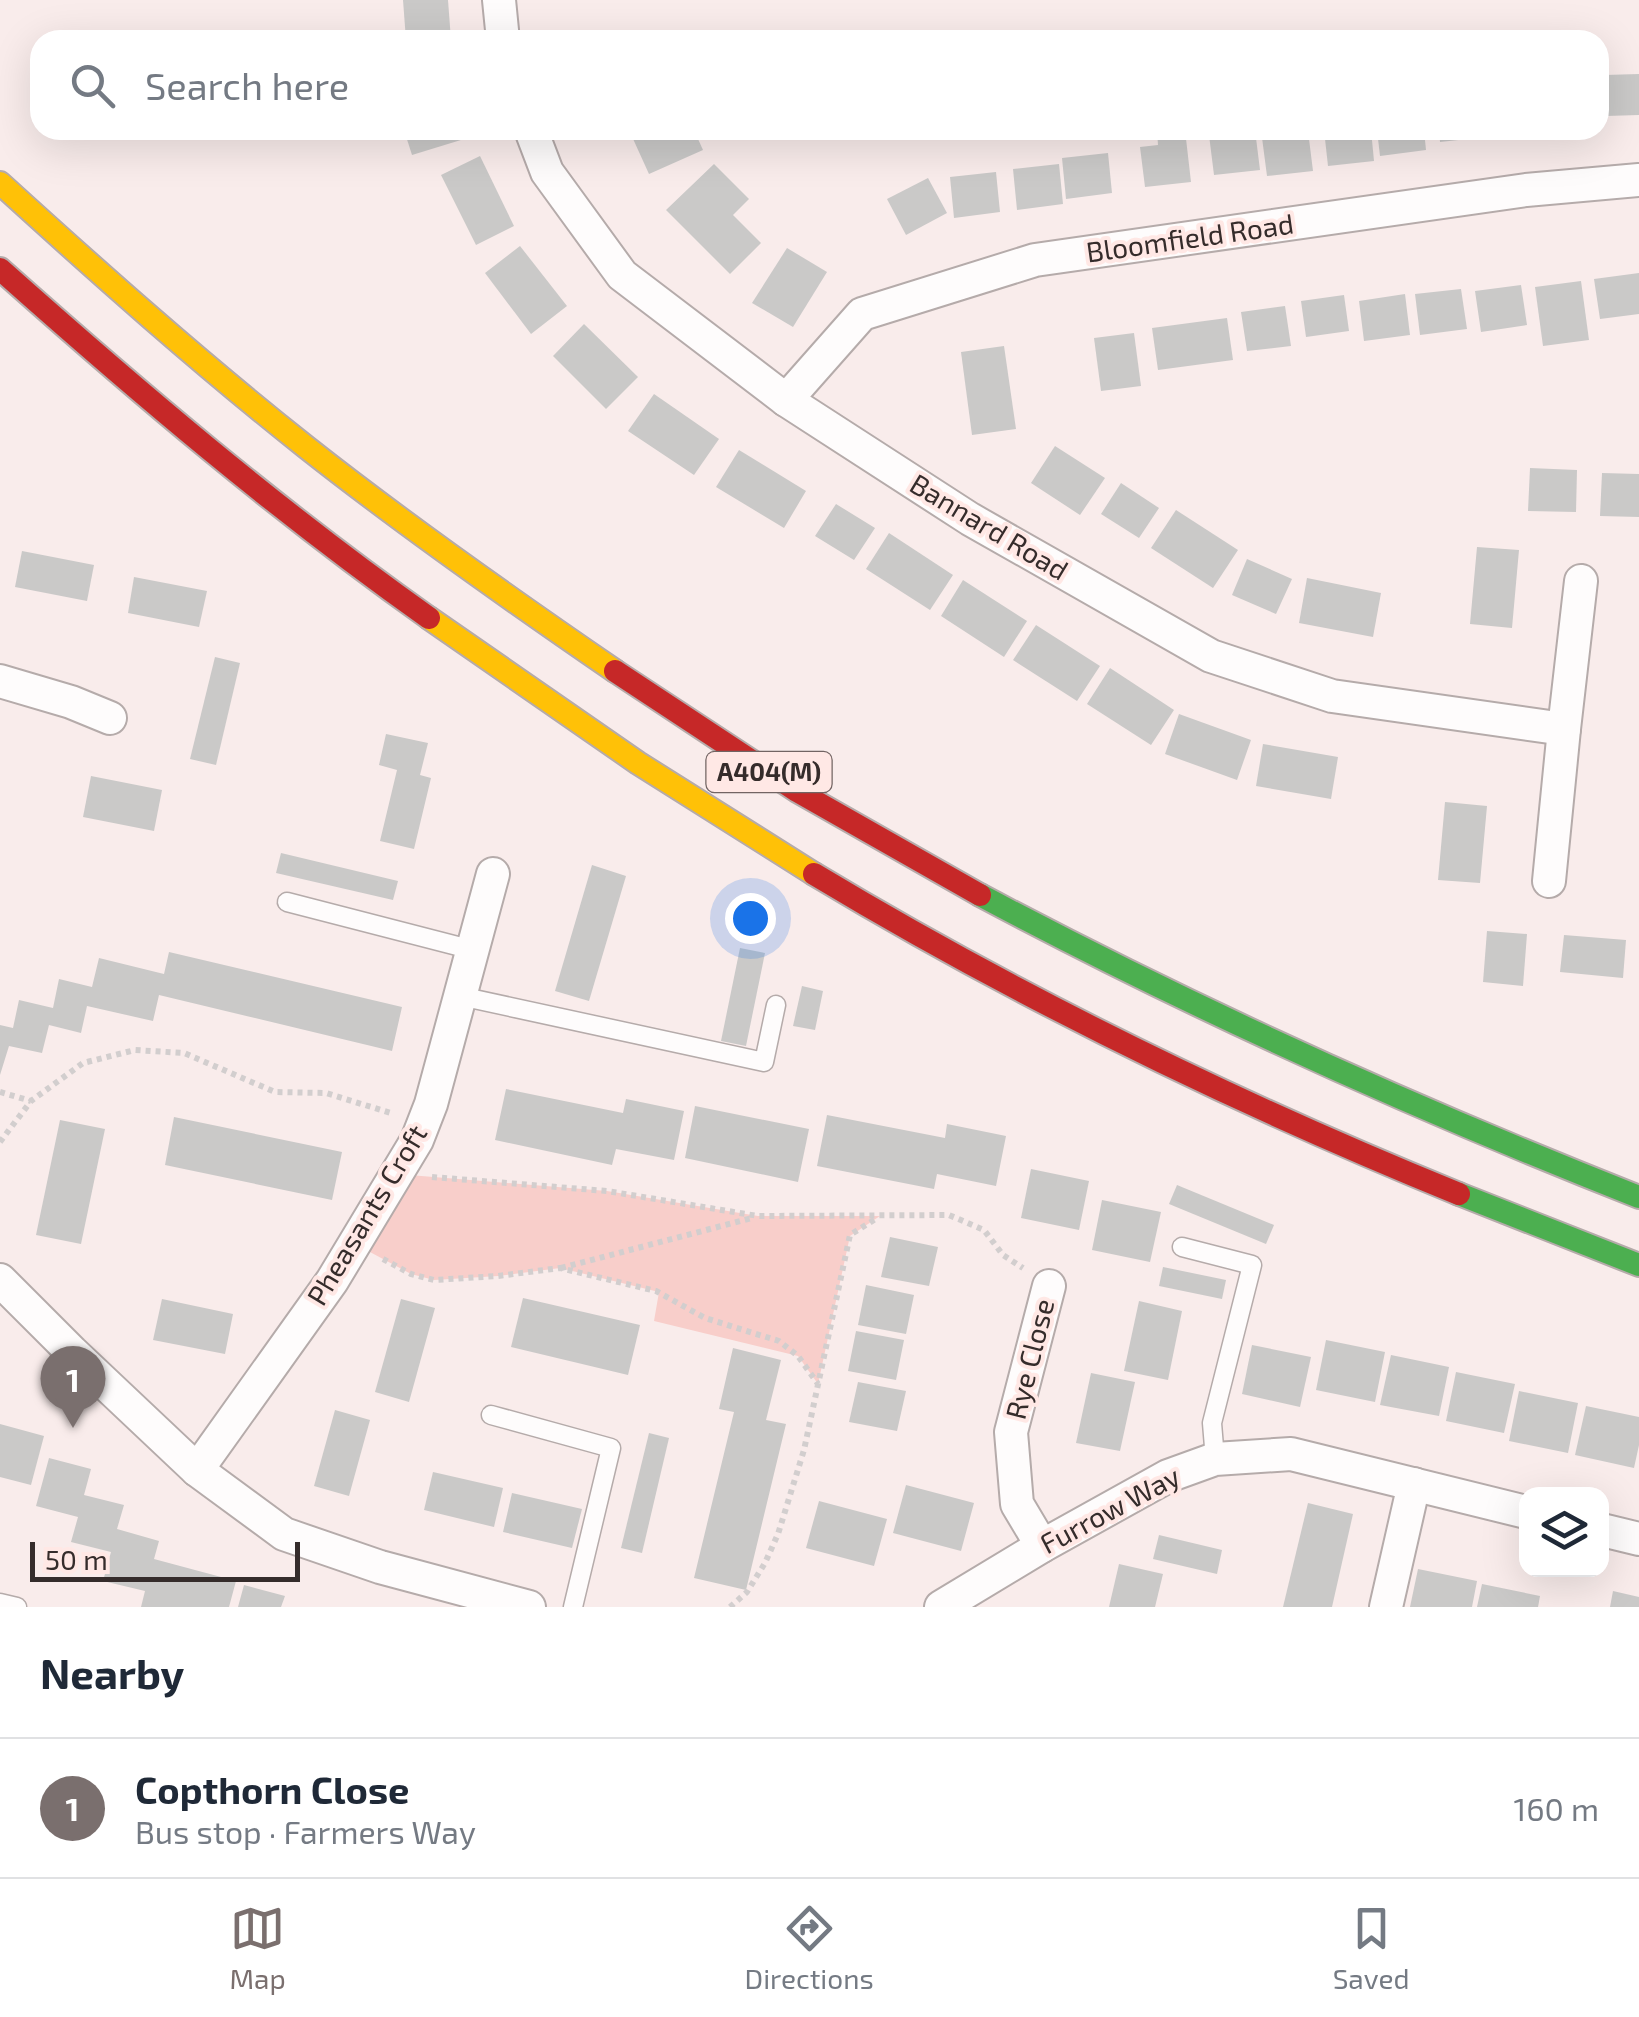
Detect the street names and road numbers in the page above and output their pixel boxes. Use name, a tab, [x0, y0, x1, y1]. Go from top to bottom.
street label: Bloomfield Road	[1084, 206, 1296, 268]
street label: Bannard Road	[904, 466, 1075, 587]
road number: A404(M)	[706, 752, 832, 792]
street label: Pheasants Croft	[299, 1118, 433, 1311]
street label: Rye Close	[998, 1295, 1060, 1422]
street label: Furrow Way	[1034, 1458, 1185, 1560]

